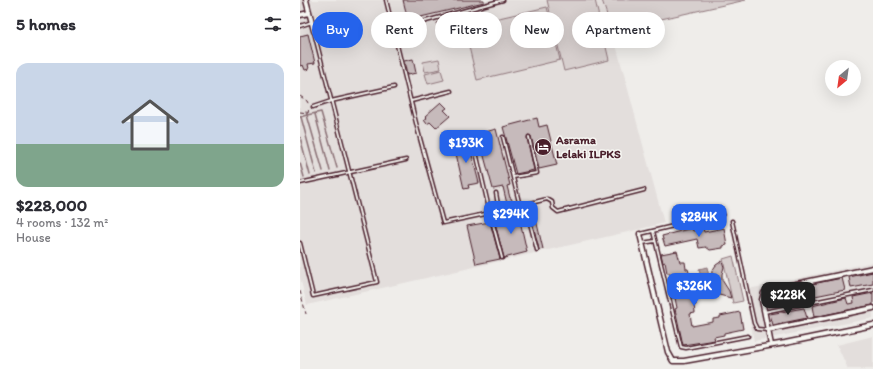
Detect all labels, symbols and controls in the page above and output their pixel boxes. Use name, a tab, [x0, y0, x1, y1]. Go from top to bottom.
chip: Buy	[312, 12, 363, 48]
chip: Rent	[371, 12, 427, 48]
chip: Filters	[435, 12, 502, 48]
chip: New	[510, 12, 564, 48]
chip: Apartment	[572, 12, 665, 48]
icon: filters	[262, 13, 284, 35]
text: 5 homes	[16, 14, 76, 34]
north arrow	[825, 60, 861, 96]
map controls	[825, 60, 861, 96]
icon: home	[114, 89, 186, 161]
pin: $193K	[438, 130, 494, 164]
place label: Asrama Lelaki ILPKS	[555, 133, 621, 161]
text: $193K	[449, 135, 483, 150]
hotel icon: Asrama Lelaki ILPKS	[533, 137, 553, 157]
text: $228,000	[16, 195, 87, 215]
pin: $294K	[483, 201, 539, 235]
pin: $284K	[671, 204, 727, 238]
text: $294K	[493, 206, 529, 221]
text: $284K	[681, 209, 717, 224]
text: 4 rooms · 132 m²	[16, 215, 108, 230]
text: House	[16, 230, 51, 245]
pin: $326K	[666, 273, 722, 307]
text: $326K	[676, 278, 712, 293]
pin: $228K	[760, 282, 816, 316]
text: $228K	[770, 287, 806, 302]

